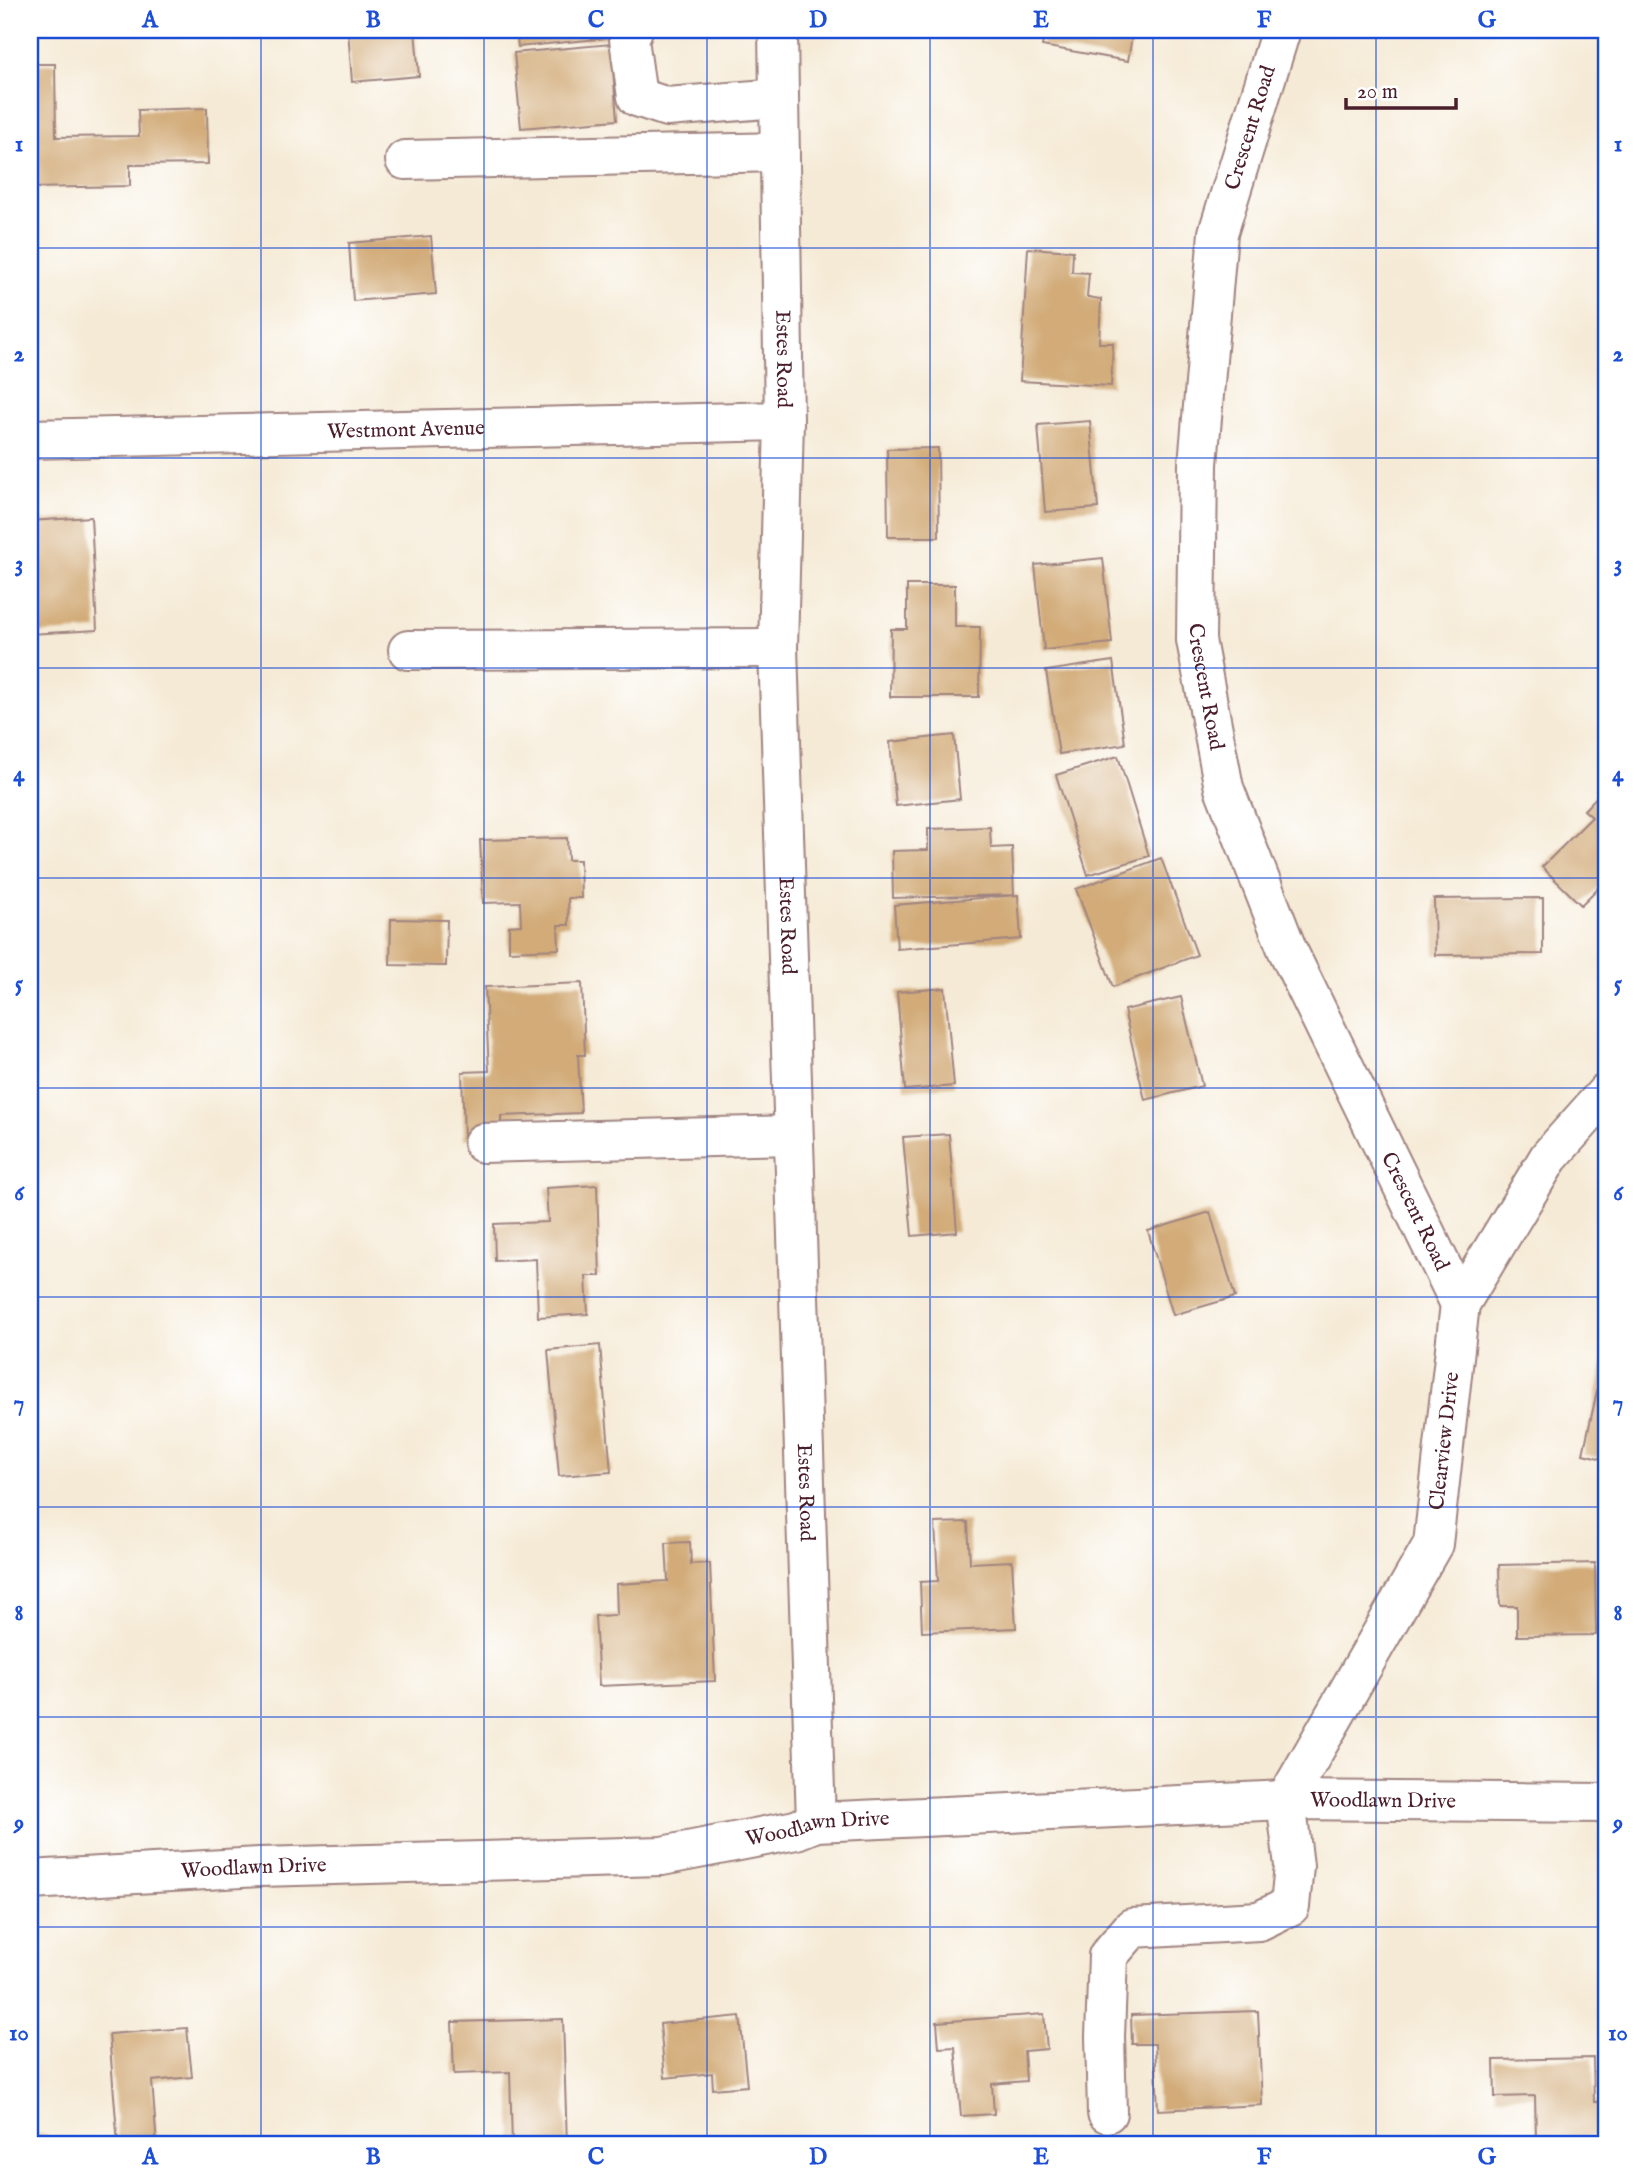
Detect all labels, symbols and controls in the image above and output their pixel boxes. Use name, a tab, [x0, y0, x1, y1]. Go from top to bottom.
text: A	[141, 6, 159, 35]
text: B	[365, 6, 381, 35]
text: C	[588, 6, 605, 35]
text: D	[809, 6, 827, 35]
text: E	[1033, 6, 1049, 35]
text: F	[1257, 6, 1272, 35]
text: G	[1478, 6, 1497, 35]
street label: Crescent Road	[1219, 62, 1283, 193]
scale bar	[1346, 66, 1457, 110]
text: 20 m	[1357, 79, 1398, 106]
text: 1	[15, 130, 23, 159]
text: 1	[1614, 130, 1622, 159]
street label: Estes Road	[769, 310, 797, 409]
text: 2	[14, 340, 25, 369]
text: 2	[1613, 340, 1624, 369]
street label: Westmont Avenue	[327, 415, 485, 445]
text: 3	[15, 550, 23, 579]
text: 3	[1614, 550, 1622, 579]
street label: Crescent Road	[1182, 623, 1230, 753]
text: 4	[13, 760, 25, 789]
text: 4	[1612, 760, 1624, 789]
street label: Estes Road	[772, 876, 802, 976]
text: 5	[15, 970, 24, 999]
text: 5	[1614, 970, 1623, 999]
street label: Crescent Road	[1375, 1148, 1456, 1276]
text: 6	[14, 1179, 25, 1208]
text: 6	[1613, 1179, 1624, 1208]
street label: Clearview Drive	[1423, 1370, 1466, 1512]
text: 7	[14, 1389, 24, 1418]
text: 7	[1613, 1389, 1623, 1418]
street label: Estes Road	[790, 1443, 820, 1543]
text: 8	[14, 1599, 24, 1628]
text: 8	[1613, 1599, 1623, 1628]
street label: Woodlawn Drive	[1310, 1787, 1456, 1815]
street label: Woodlawn Drive	[743, 1805, 890, 1853]
text: 9	[13, 1809, 24, 1838]
text: 9	[1612, 1809, 1623, 1838]
street label: Woodlawn Drive	[180, 1852, 327, 1885]
text: 10	[9, 2019, 29, 2048]
text: 10	[1608, 2019, 1628, 2048]
text: A	[141, 2143, 159, 2172]
text: B	[365, 2143, 381, 2172]
text: C	[588, 2143, 605, 2172]
text: D	[809, 2143, 827, 2172]
text: E	[1033, 2143, 1049, 2172]
text: F	[1257, 2143, 1272, 2172]
text: G	[1478, 2143, 1497, 2172]

